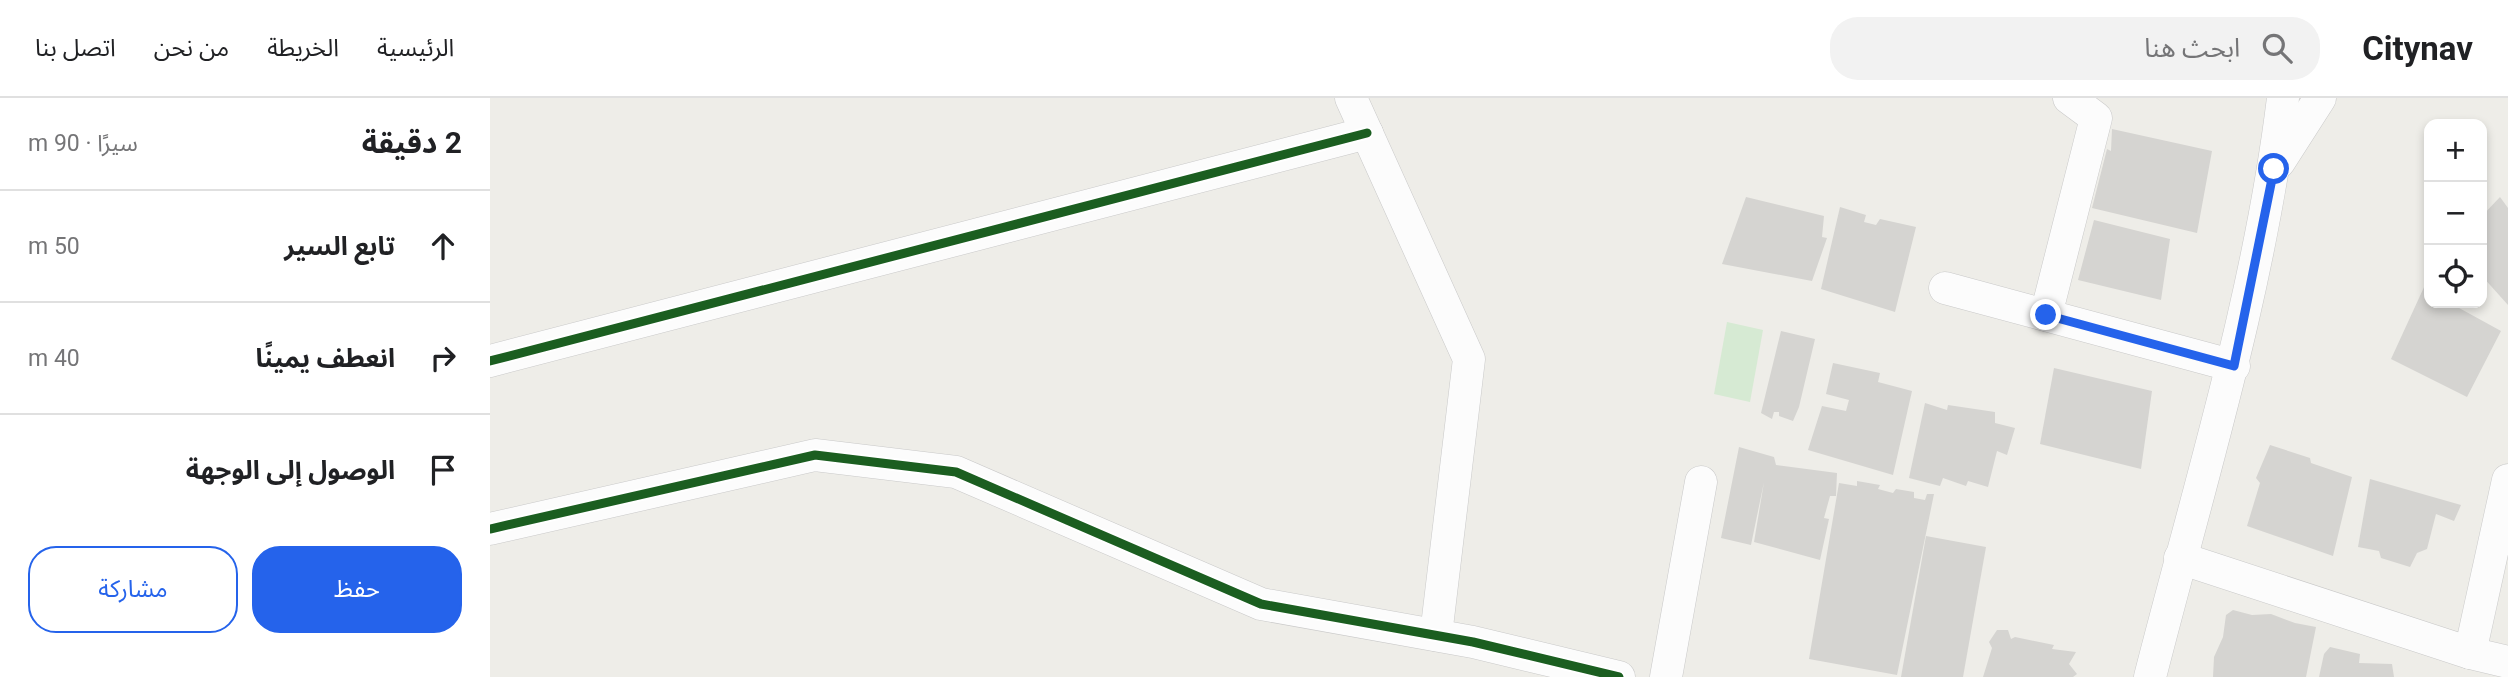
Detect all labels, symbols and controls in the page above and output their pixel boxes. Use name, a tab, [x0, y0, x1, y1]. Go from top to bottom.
search box	[1830, 17, 2320, 80]
icon: search	[2258, 29, 2296, 67]
text: Citynav	[2362, 29, 2473, 68]
text: ابحث هنا	[2144, 33, 2240, 63]
text: اتصل بنا	[35, 34, 116, 62]
text: من نحن	[154, 34, 229, 62]
text: الخريطة	[267, 34, 339, 62]
text: الرئيسية	[377, 34, 454, 62]
map controls	[2424, 119, 2487, 308]
button: +	[2424, 119, 2487, 182]
text: 2 دقيقة	[362, 125, 462, 160]
text: سيرًا · 90 m	[28, 130, 138, 157]
route start	[2258, 153, 2289, 184]
button: −	[2424, 182, 2487, 245]
icon: ahead	[424, 227, 462, 265]
text: تابع السير	[284, 231, 395, 261]
text: 50 m	[28, 233, 80, 260]
button: locate	[2424, 245, 2487, 308]
route end	[2030, 299, 2061, 330]
icon: right	[424, 339, 462, 377]
text: انعطف يمينًا	[256, 343, 395, 373]
text: 40 m	[28, 345, 80, 372]
icon: arrive	[424, 451, 462, 489]
text: الوصول إلى الوجهة	[186, 455, 395, 485]
button: مشاركة	[28, 546, 238, 633]
button: حفظ	[252, 546, 462, 633]

